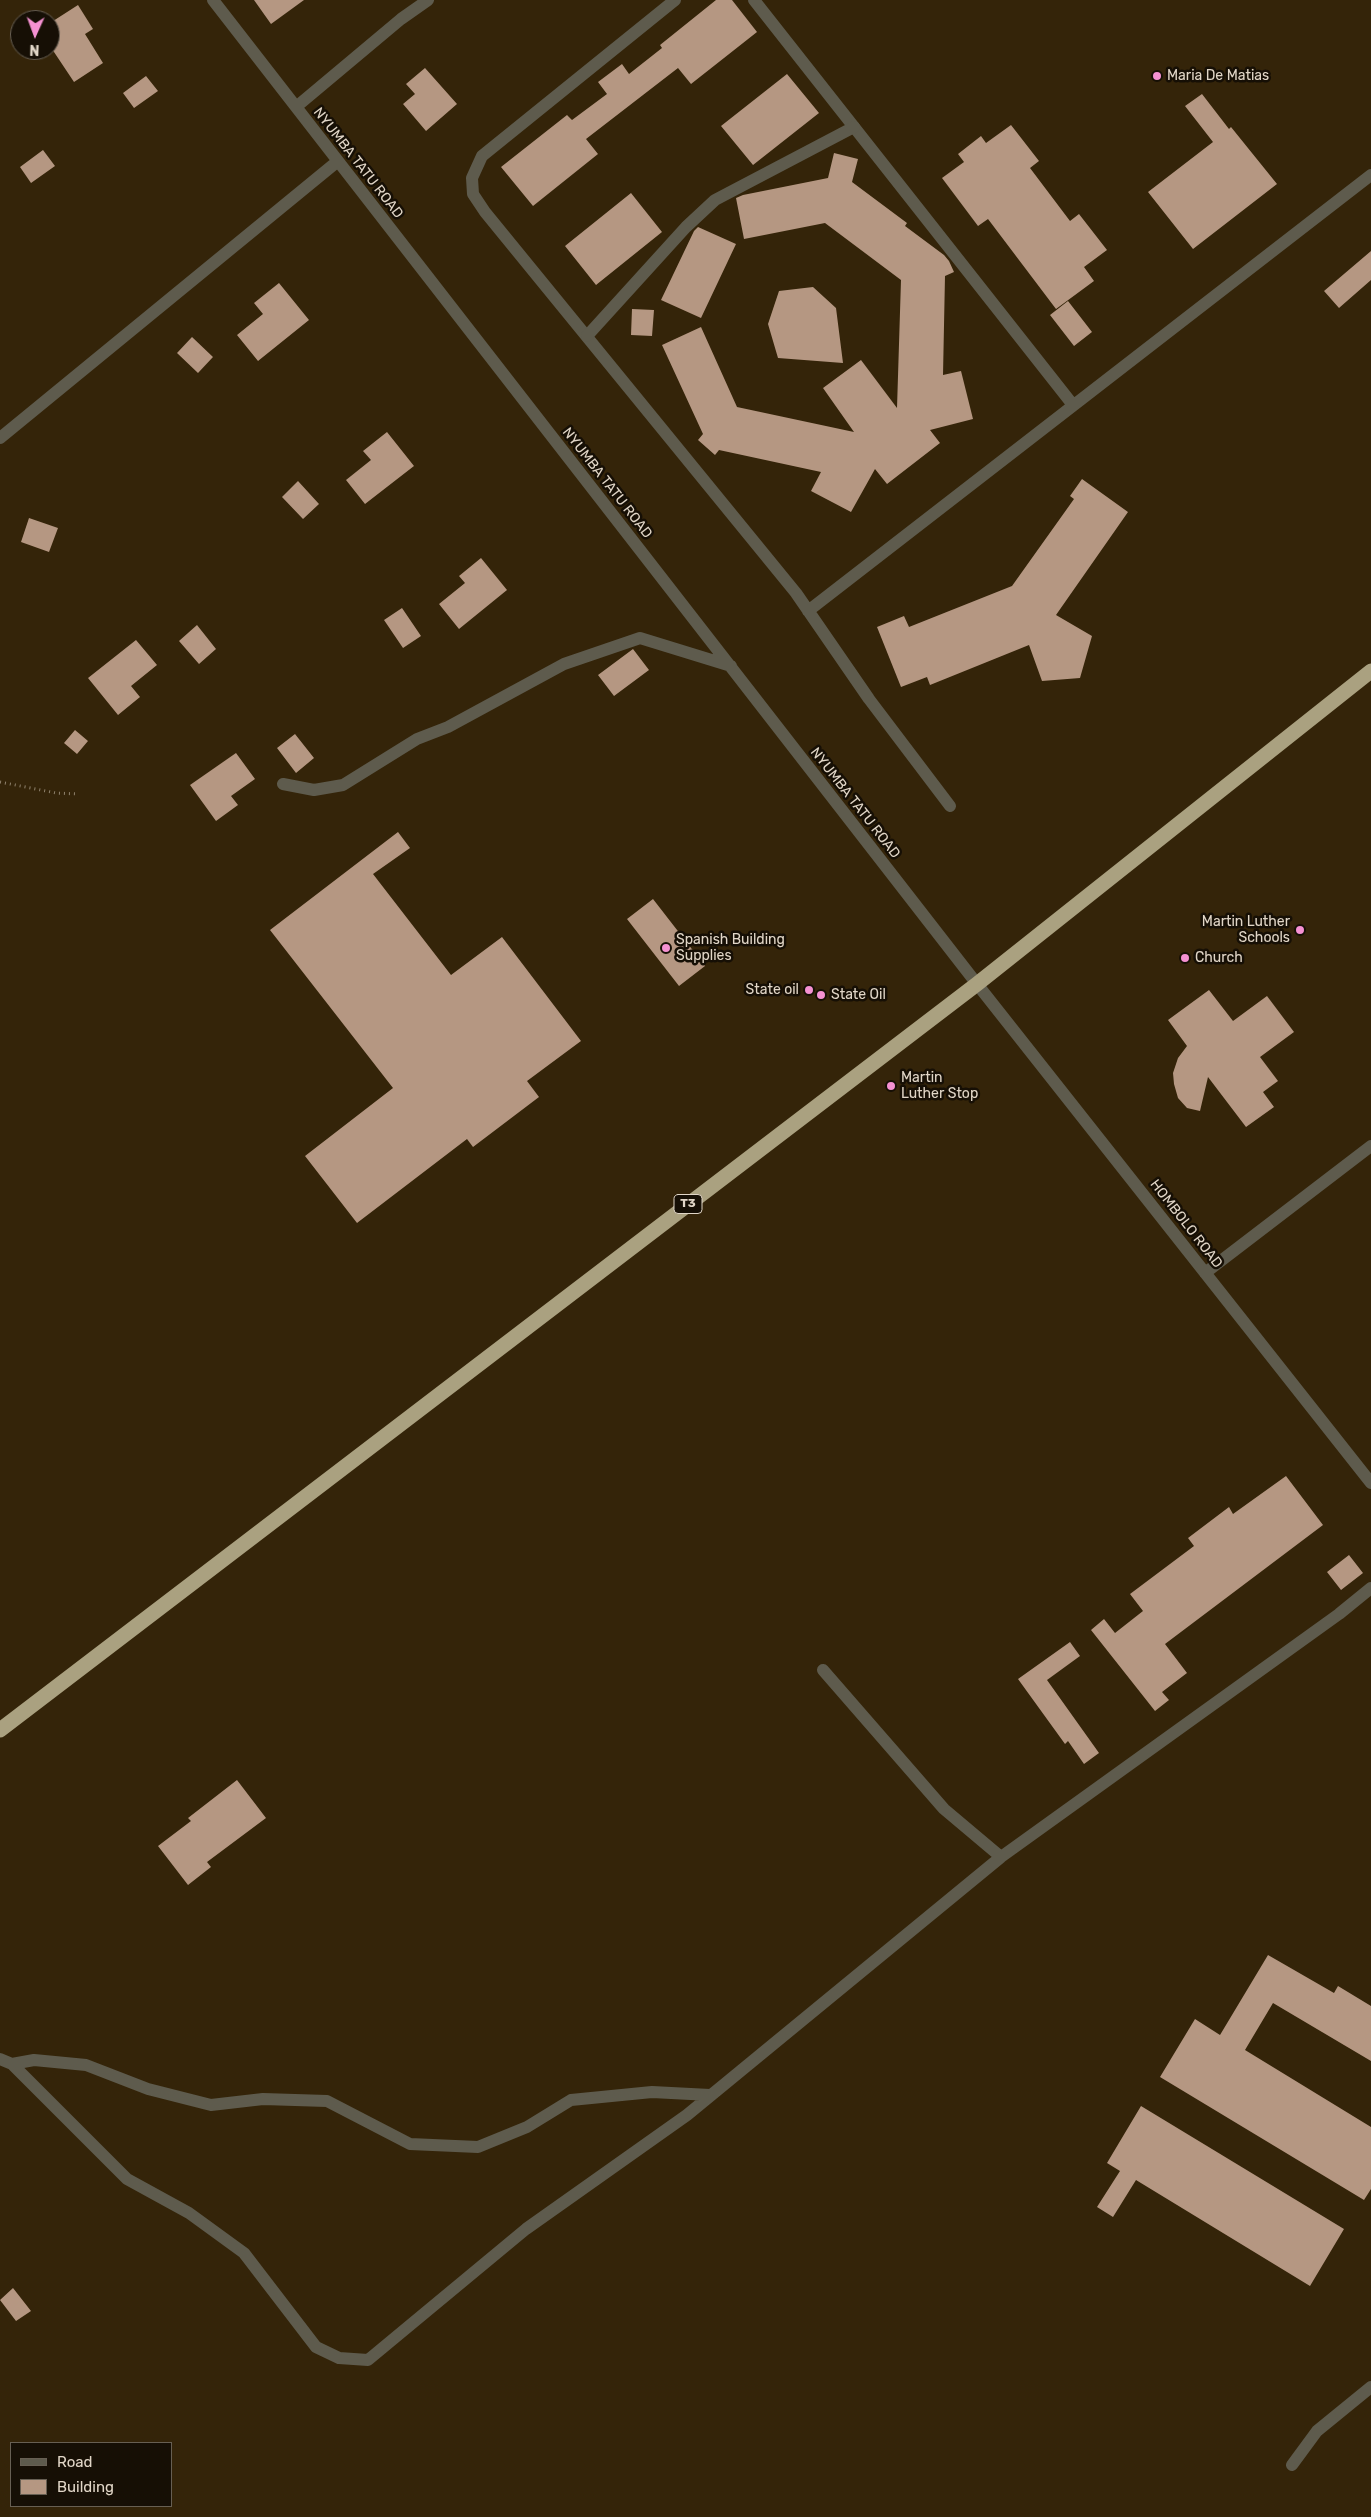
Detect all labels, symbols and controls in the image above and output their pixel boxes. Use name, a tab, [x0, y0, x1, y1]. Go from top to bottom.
north arrow	[10, 10, 60, 60]
text: N	[29, 41, 40, 58]
place label: Maria De Matias	[1167, 68, 1269, 84]
marker: Maria De Matias	[1151, 70, 1163, 82]
street label: NYUMBA TATU ROAD	[310, 104, 406, 222]
street label: NYUMBA TATU ROAD	[559, 424, 655, 542]
street label: NYUMBA TATU ROAD	[807, 744, 903, 862]
place label: Martin Luther Schools	[1202, 914, 1290, 946]
marker: Martin Luther Schools	[1294, 924, 1306, 936]
place label: Spanish Building Supplies	[676, 932, 785, 964]
marker: Spanish Building Supplies	[660, 942, 672, 954]
place label: Church	[1195, 950, 1243, 966]
marker: Church	[1179, 952, 1191, 964]
place label: State oil	[746, 982, 799, 998]
marker: State oil	[803, 984, 815, 996]
place label: State Oil	[831, 987, 886, 1003]
marker: State Oil	[815, 989, 827, 1001]
place label: Martin Luther Stop	[901, 1070, 978, 1102]
marker: Martin Luther Stop	[885, 1080, 897, 1092]
street label: HOMBOLO ROAD	[1146, 1176, 1226, 1272]
road number: T3	[674, 1194, 702, 1214]
legend	[10, 2442, 172, 2507]
text: Road	[57, 2453, 93, 2471]
text: Building	[57, 2478, 114, 2496]

